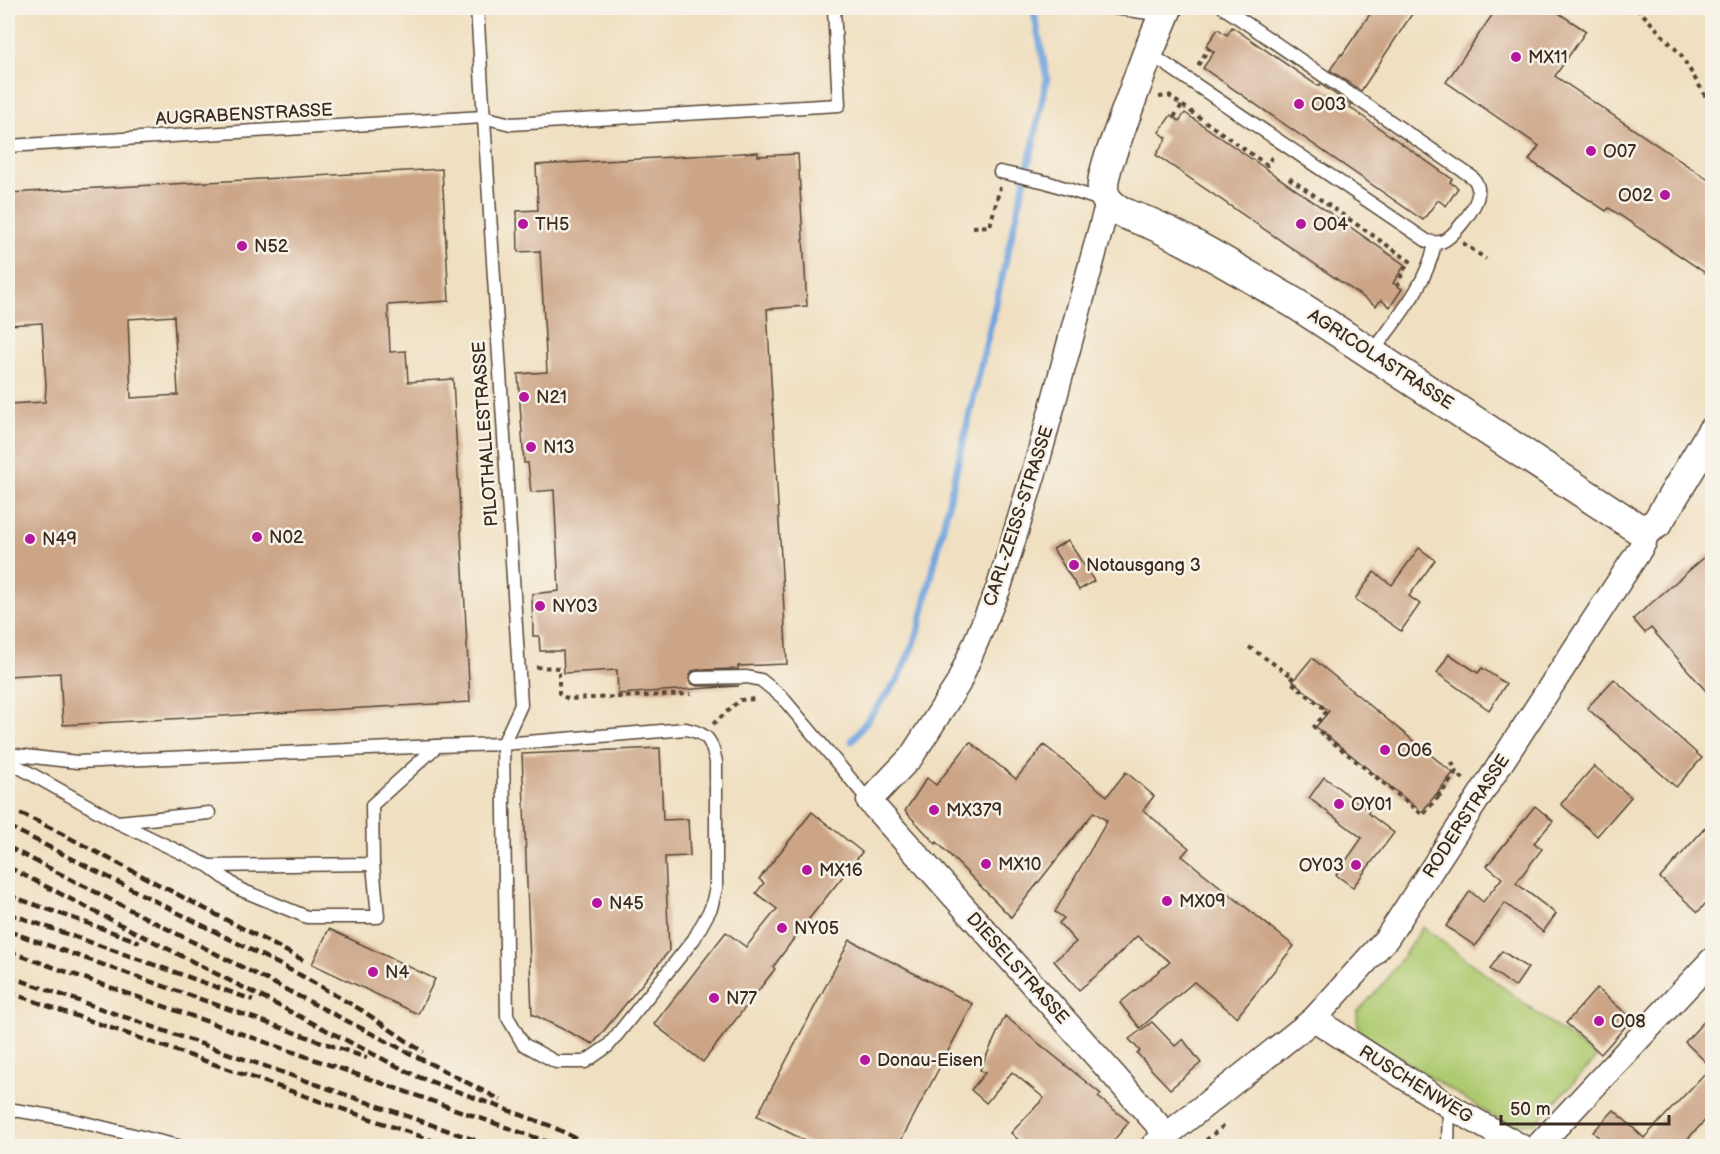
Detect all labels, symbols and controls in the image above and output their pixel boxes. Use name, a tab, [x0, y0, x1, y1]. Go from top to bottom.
place label: MX11	[1528, 47, 1568, 68]
marker: MX11	[1509, 50, 1523, 64]
place label: O03	[1311, 94, 1346, 115]
marker: O03	[1292, 97, 1306, 111]
street label: AUGRABENSTRASSE	[155, 99, 333, 130]
place label: O07	[1603, 141, 1636, 162]
marker: O07	[1584, 144, 1598, 158]
place label: O02	[1618, 185, 1653, 206]
marker: O02	[1658, 188, 1672, 202]
place label: TH5	[535, 214, 569, 235]
place label: O04	[1313, 214, 1348, 235]
marker: TH5	[516, 217, 530, 231]
marker: O04	[1294, 217, 1308, 231]
place label: N52	[254, 236, 289, 257]
marker: N52	[235, 239, 249, 253]
street label: AGRICOLASTRASSE	[1304, 305, 1457, 414]
street label: PILOTHALLESTRASSE	[469, 340, 502, 527]
place label: N21	[536, 387, 567, 408]
marker: N21	[517, 390, 531, 404]
street label: CARL-ZEISS-STRASSE	[979, 423, 1058, 609]
place label: N13	[543, 437, 575, 458]
marker: N13	[524, 440, 538, 454]
place label: N02	[269, 527, 304, 548]
place label: N49	[42, 529, 77, 550]
marker: N02	[250, 530, 264, 544]
marker: N49	[23, 532, 37, 546]
place label: Notausgang 3	[1086, 555, 1201, 576]
marker: Notausgang 3	[1067, 558, 1081, 572]
place label: NY03	[552, 596, 598, 617]
marker: NY03	[533, 599, 547, 613]
place label: O06	[1397, 740, 1432, 761]
marker: O06	[1378, 743, 1392, 757]
street label: RODERSTRASSE	[1419, 750, 1514, 882]
place label: OY01	[1351, 794, 1392, 815]
marker: OY01	[1332, 797, 1346, 811]
place label: MX379	[946, 800, 1002, 821]
marker: MX379	[927, 803, 941, 817]
place label: MX10	[998, 854, 1041, 875]
place label: OY03	[1299, 855, 1344, 876]
marker: MX10	[979, 857, 993, 871]
marker: OY03	[1349, 858, 1363, 872]
place label: MX16	[819, 860, 863, 881]
marker: MX16	[800, 863, 814, 877]
place label: MX09	[1179, 891, 1226, 912]
place label: N45	[609, 893, 644, 914]
marker: MX09	[1160, 894, 1174, 908]
marker: N45	[590, 896, 604, 910]
street label: DIESELSTRASSE	[962, 908, 1073, 1028]
place label: NY05	[794, 918, 839, 939]
marker: NY05	[775, 921, 789, 935]
place label: N4	[385, 962, 410, 983]
marker: N4	[366, 965, 380, 979]
place label: N77	[726, 988, 757, 1009]
marker: N77	[707, 991, 721, 1005]
place label: O08	[1611, 1011, 1646, 1032]
marker: O08	[1592, 1014, 1606, 1028]
street label: RUSCHENWEG	[1355, 1041, 1476, 1128]
place label: Donau-Eisen	[877, 1050, 983, 1071]
marker: Donau-Eisen	[858, 1053, 872, 1067]
scale bar	[1501, 1088, 1669, 1126]
text: 50 m	[1510, 1099, 1551, 1120]

